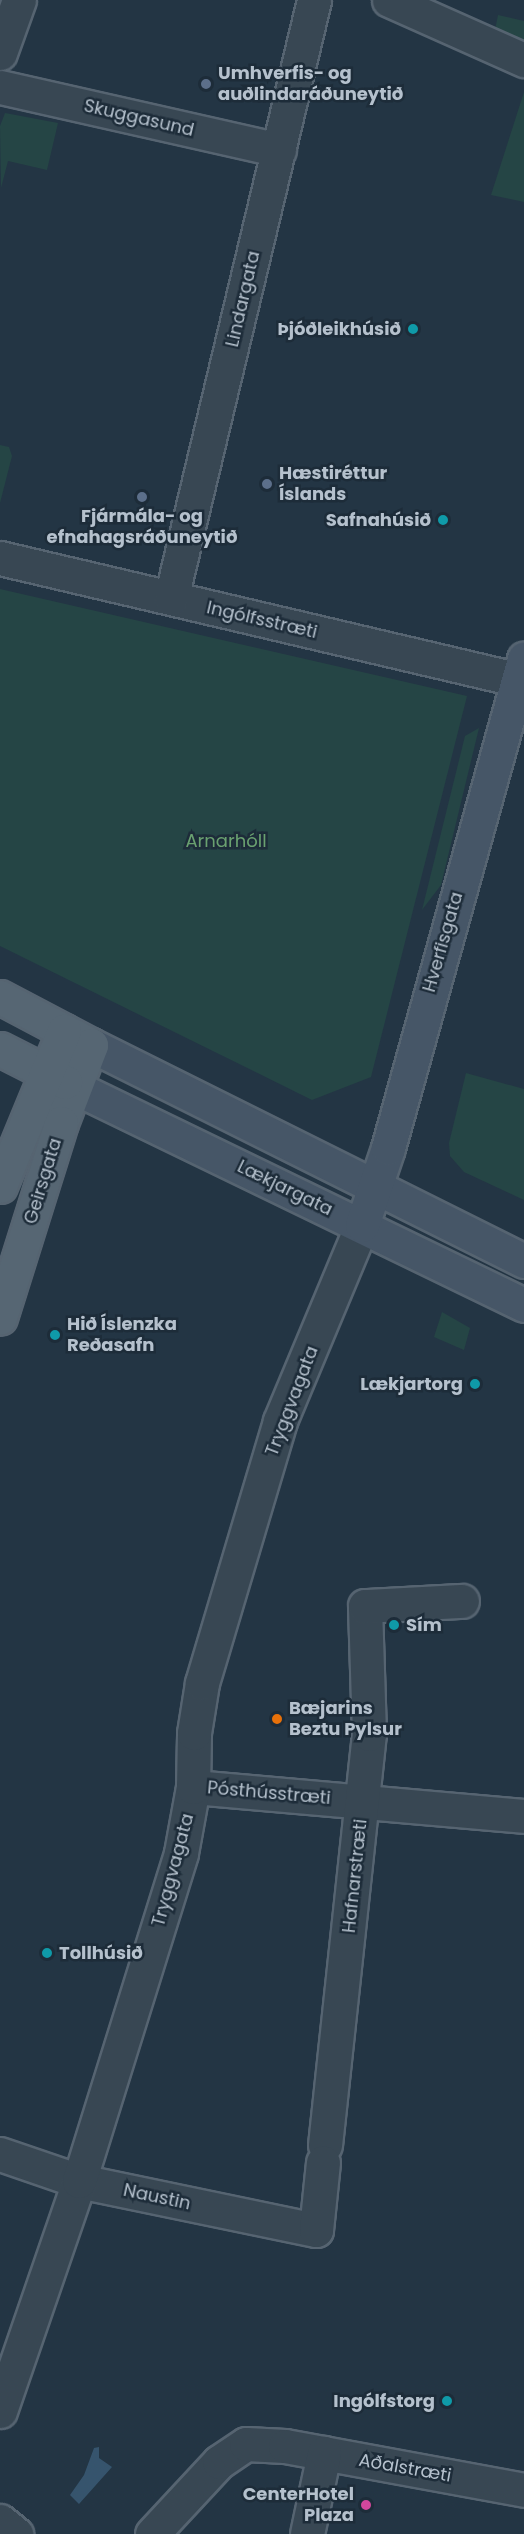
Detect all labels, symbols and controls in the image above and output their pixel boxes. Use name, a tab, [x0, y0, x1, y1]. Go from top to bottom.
place label: Umhverfis- og auðlindaráðuneytið	[218, 63, 403, 106]
marker: Umhverfis- og auðlindaráðuneytið	[199, 77, 213, 91]
street label: Skuggasund	[82, 95, 196, 141]
street label: Lindargata	[221, 249, 265, 349]
place label: Þjóðleikhúsið	[278, 318, 401, 340]
marker: Þjóðleikhúsið	[406, 322, 420, 336]
place label: Hæstiréttur Íslands	[279, 463, 387, 506]
marker: Hæstiréttur Íslands	[260, 477, 274, 491]
marker: Fjármála- og efnahagsráðuneytið	[135, 490, 149, 504]
place label: Fjármála- og efnahagsráðuneytið	[47, 506, 237, 548]
place label: Safnahúsið	[326, 509, 431, 531]
marker: Safnahúsið	[436, 513, 450, 527]
street label: Ingólfsstræti	[205, 597, 319, 643]
park label: Arnarhóll	[185, 830, 267, 852]
street label: Hverfisgata	[418, 889, 468, 995]
street label: Geirsgata	[20, 1135, 66, 1227]
street label: Lækjargata	[234, 1156, 336, 1220]
place label: Hið Íslenzka Reðasafn	[67, 1314, 177, 1356]
marker: Hið Íslenzka Reðasafn	[48, 1328, 62, 1342]
street label: Tryggvagata	[261, 1343, 323, 1459]
place label: Lækjartorg	[360, 1373, 463, 1395]
marker: Lækjartorg	[468, 1377, 482, 1391]
place label: Sím	[406, 1614, 442, 1636]
marker: Sím	[387, 1618, 401, 1632]
place label: Bæjarins Beztu Pylsur	[289, 1698, 402, 1740]
marker: Bæjarins Beztu Pylsur	[270, 1712, 284, 1726]
street label: Pósthússtræti	[206, 1777, 332, 1809]
street label: Tryggvagata	[148, 1811, 198, 1929]
street label: Hafnarstræti	[338, 1818, 372, 1934]
place label: Tollhúsið	[59, 1942, 143, 1964]
marker: Tollhúsið	[40, 1946, 54, 1960]
street label: Naustin	[121, 2179, 193, 2215]
place label: Ingólfstorg	[333, 2390, 435, 2412]
marker: Ingólfstorg	[440, 2394, 454, 2408]
street label: Aðalstræti	[357, 2449, 453, 2487]
place label: CenterHotel Plaza	[243, 2484, 354, 2526]
marker: CenterHotel Plaza	[359, 2498, 373, 2512]

